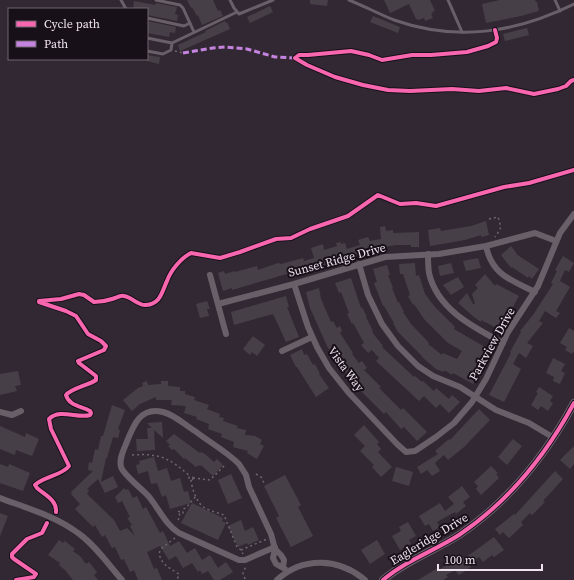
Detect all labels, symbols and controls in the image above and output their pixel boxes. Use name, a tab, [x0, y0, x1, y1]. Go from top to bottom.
legend	[8, 8, 148, 60]
text: Cycle path	[44, 16, 100, 32]
text: Path	[44, 36, 68, 52]
street label: Sunset Ridge Drive	[286, 239, 388, 281]
street label: Parkview Drive	[465, 305, 519, 383]
street label: Vista Way	[324, 343, 368, 395]
street label: Eagleridge Drive	[387, 509, 471, 569]
scale bar	[438, 546, 542, 572]
text: 100 m	[444, 552, 476, 568]

